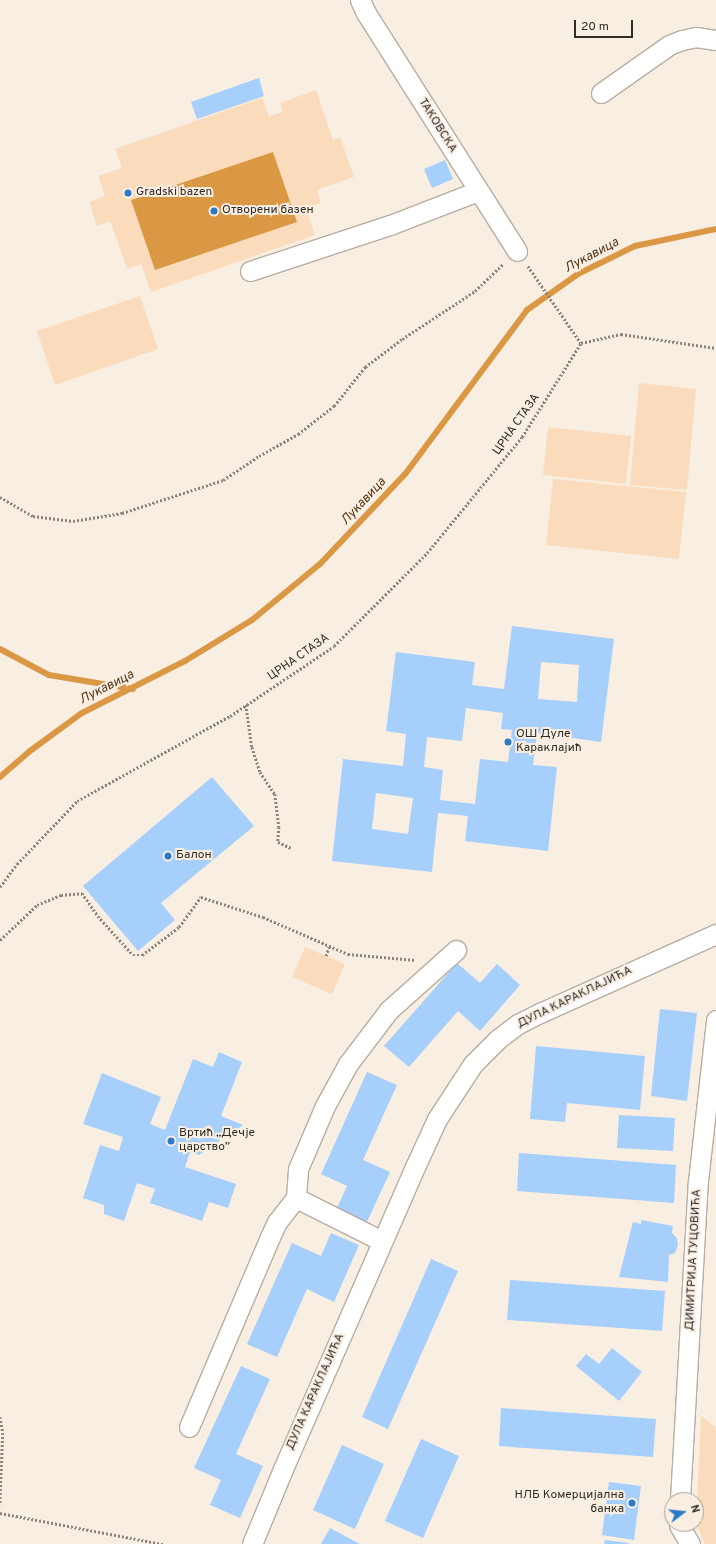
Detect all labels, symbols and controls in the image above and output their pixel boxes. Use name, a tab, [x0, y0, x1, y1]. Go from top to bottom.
scale bar	[576, 12, 635, 38]
text: 20 m	[581, 19, 609, 35]
street label: ТАКОВСКА	[415, 96, 459, 156]
place label: Gradski bazen	[136, 186, 212, 200]
marker: Gradski bazen	[123, 188, 133, 198]
place label: Отворени базен	[222, 204, 314, 218]
marker: Отворени базен	[209, 206, 219, 216]
water label: Лукавица	[562, 235, 622, 277]
street label: ЦРНА СТАЗА	[490, 391, 544, 459]
water label: Лукавица	[338, 475, 390, 529]
street label: ЦРНА СТАЗА	[265, 631, 333, 685]
water label: Лукавица	[77, 668, 137, 708]
place label: ОШ Дуле Караклајић	[516, 728, 582, 756]
marker: ОШ Дуле Караклајић	[503, 737, 513, 747]
place label: Балон	[176, 849, 212, 863]
marker: Балон	[163, 851, 173, 861]
street label: ДУЛА КАРАКЛАЈИЋА	[515, 964, 635, 1032]
place label: Вртић „Дечје царство”	[179, 1127, 255, 1155]
marker: Вртић „Дечје царство”	[166, 1136, 176, 1146]
street label: ДИМИТРИЈА ТУЦОВИЋА	[683, 1188, 705, 1332]
street label: ДУЛА КАРАКЛАЈИЋА	[284, 1331, 348, 1453]
place label: НЛБ Комерцијална банка	[515, 1489, 624, 1517]
north arrow	[664, 1492, 704, 1532]
marker: НЛБ Комерцијална банка	[627, 1498, 637, 1508]
text: N	[687, 1503, 702, 1515]

